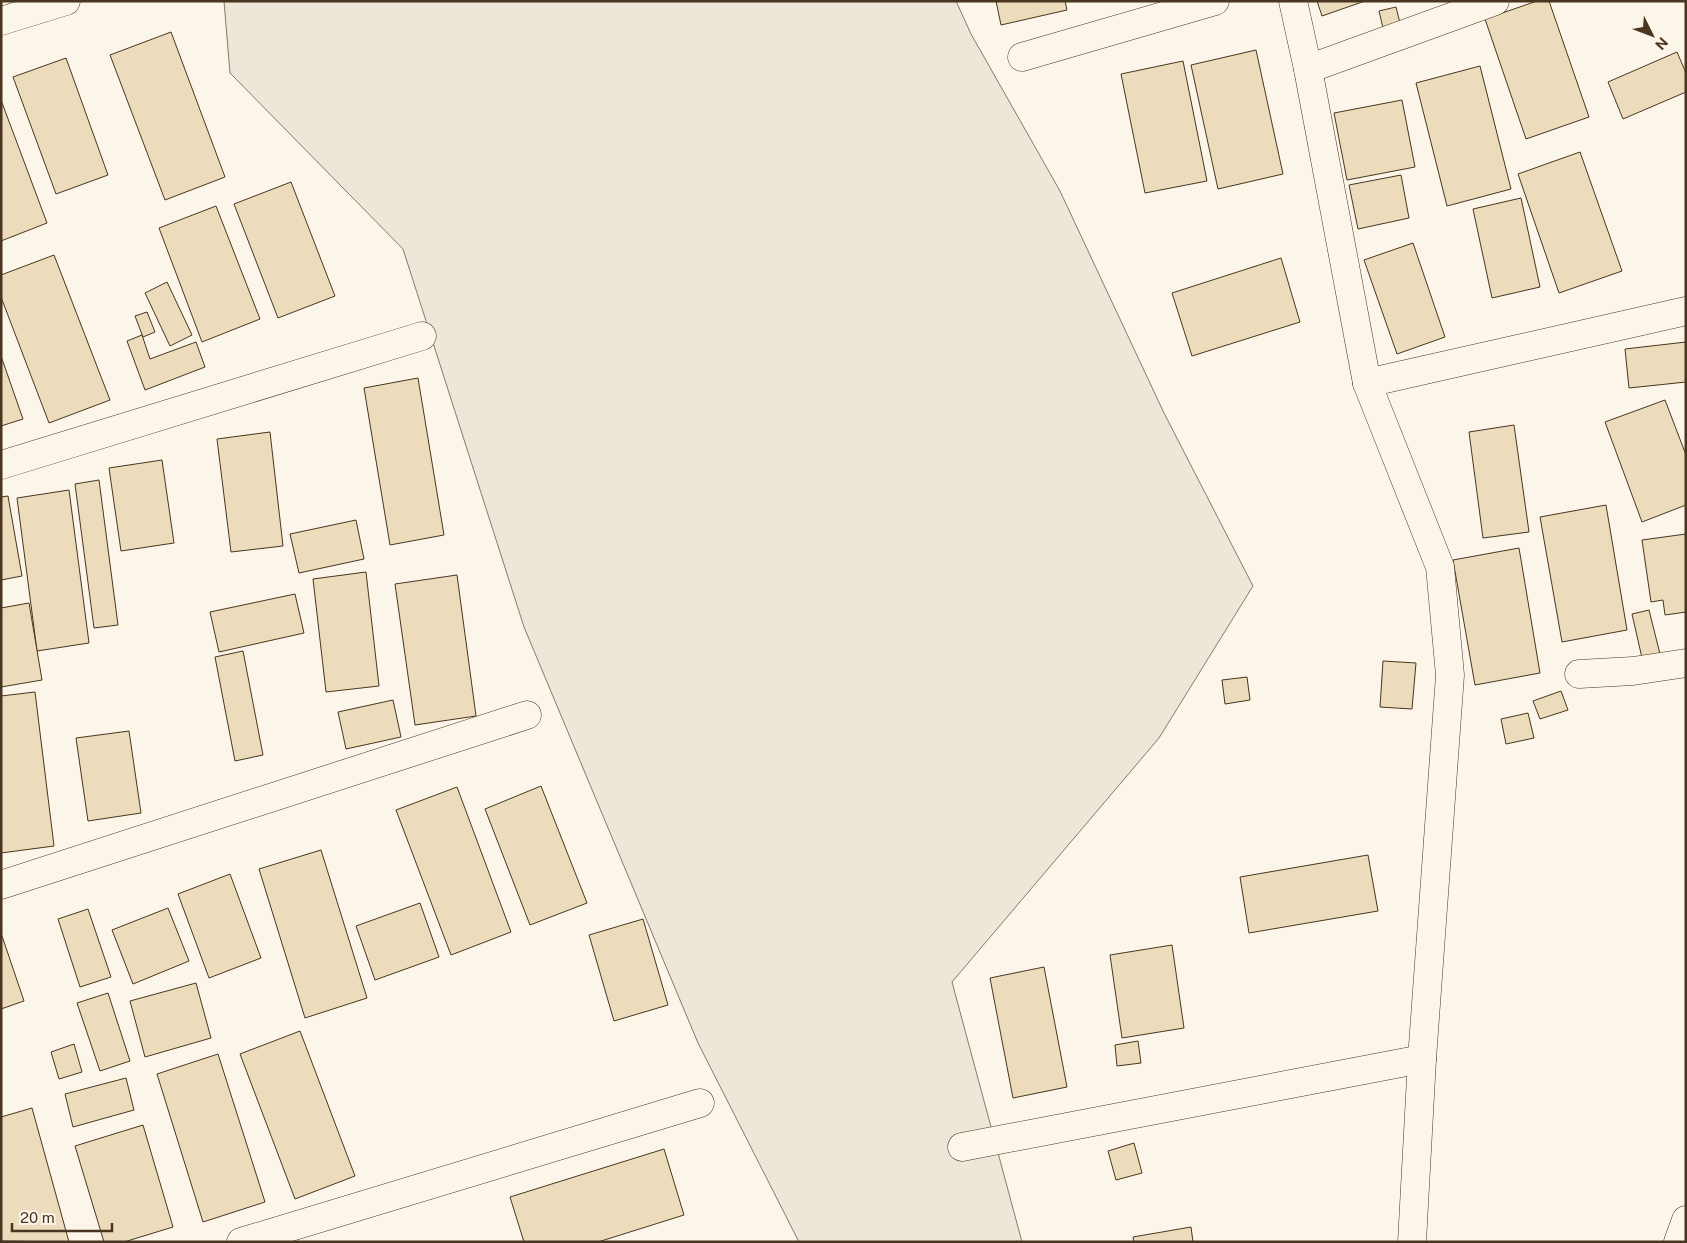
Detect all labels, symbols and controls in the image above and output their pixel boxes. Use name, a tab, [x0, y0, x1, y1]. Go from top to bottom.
north arrow	[1627, 10, 1677, 60]
text: N	[1652, 34, 1671, 53]
scale bar	[12, 1200, 112, 1232]
text: 20 m	[20, 1209, 55, 1226]

